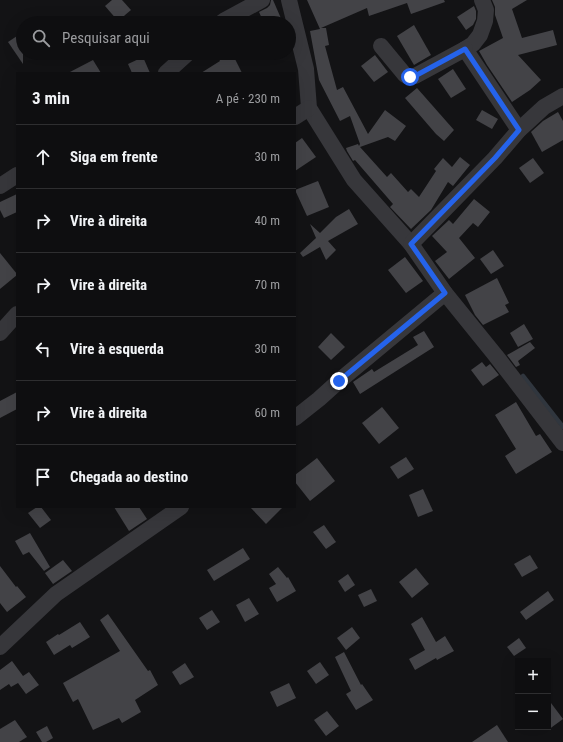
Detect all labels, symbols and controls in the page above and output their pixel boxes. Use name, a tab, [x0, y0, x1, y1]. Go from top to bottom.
search box	[16, 16, 296, 60]
icon: search	[30, 27, 52, 49]
text: Pesquisar aqui	[62, 29, 150, 47]
route start	[401, 68, 419, 86]
text: 3 min	[32, 88, 70, 108]
text: A pé · 230 m	[216, 91, 280, 106]
icon: ahead	[32, 146, 54, 168]
text: Siga em frente	[70, 148, 158, 166]
text: 30 m	[254, 149, 280, 164]
icon: right	[32, 210, 54, 232]
text: Vire à direita	[70, 212, 147, 230]
text: 40 m	[254, 213, 280, 228]
icon: right	[32, 274, 54, 296]
text: Vire à direita	[70, 276, 147, 294]
text: 70 m	[254, 277, 280, 292]
icon: left	[32, 338, 54, 360]
text: Vire à esquerda	[70, 340, 164, 358]
text: 30 m	[254, 341, 280, 356]
route end	[330, 372, 348, 390]
icon: right	[32, 402, 54, 424]
text: Vire à direita	[70, 404, 147, 422]
text: 60 m	[254, 405, 280, 420]
icon: arrive	[32, 466, 54, 488]
text: Chegada ao destino	[70, 468, 188, 486]
map controls	[515, 658, 551, 730]
button: +	[515, 658, 551, 694]
button: −	[515, 694, 551, 730]

